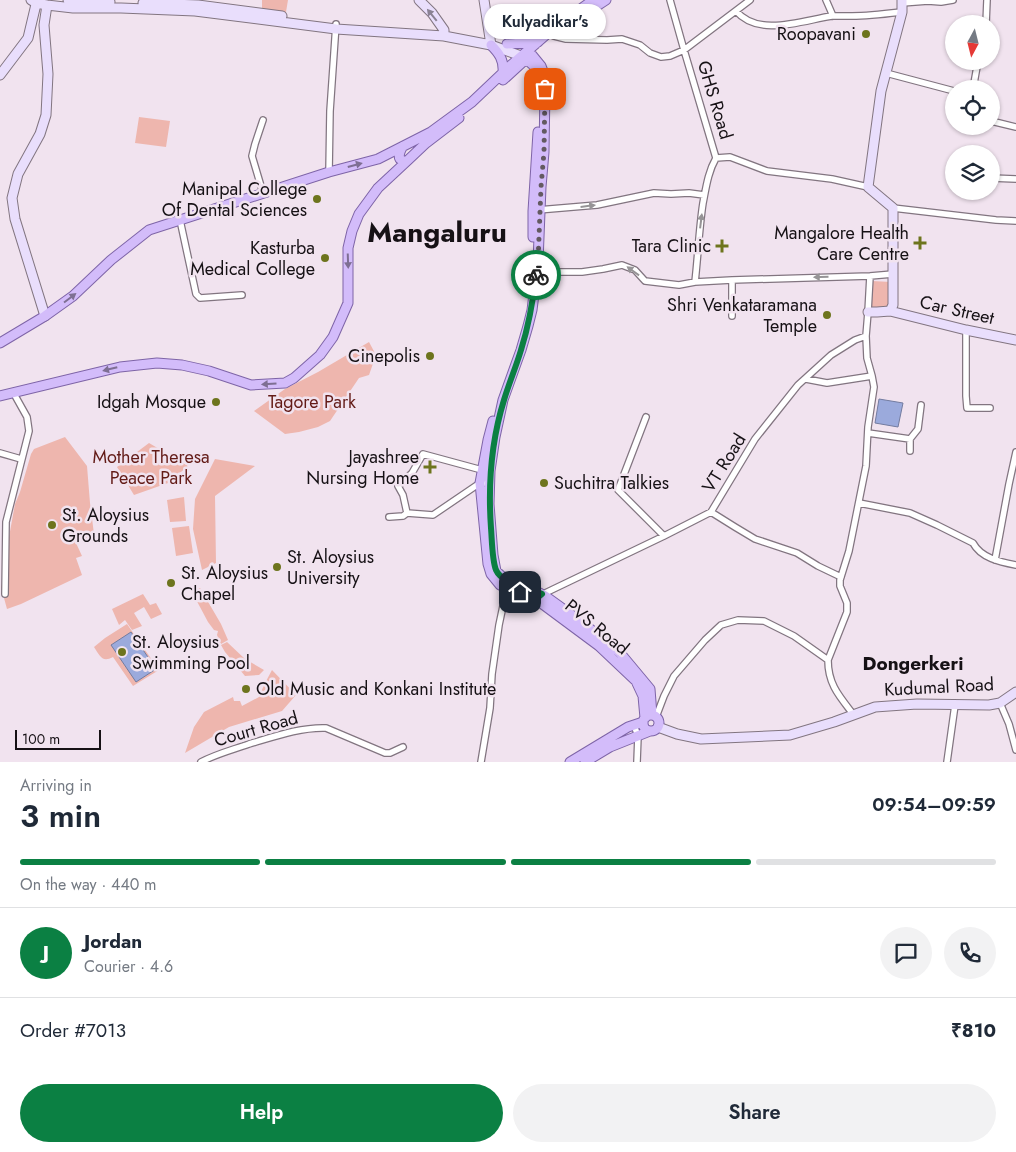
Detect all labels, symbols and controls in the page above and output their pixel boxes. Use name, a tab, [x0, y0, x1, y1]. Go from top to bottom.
callout: Kulyadikar's	[484, 4, 606, 39]
one-way arrow	[427, 8, 438, 21]
text: Kulyadikar's	[502, 10, 588, 33]
north arrow	[945, 15, 1000, 70]
map controls	[945, 15, 1000, 200]
place label: Roopavani	[777, 21, 856, 47]
marker: Roopavani	[860, 28, 872, 40]
street label: GHS Road	[691, 58, 739, 142]
pin	[524, 68, 566, 110]
icon: bag	[531, 75, 559, 103]
button: locate	[945, 80, 1000, 135]
button: layers	[945, 145, 1000, 200]
one-way arrow	[348, 160, 363, 168]
place label: Manipal College Of Dental Sciences	[162, 176, 307, 223]
marker: Manipal College Of Dental Sciences	[311, 193, 323, 205]
one-way arrow	[581, 202, 597, 210]
district label: Mangaluru	[367, 212, 507, 253]
one-way arrow	[697, 213, 705, 229]
place label: Mangalore Health Care Centre	[774, 220, 909, 267]
place label: Tara Clinic	[632, 233, 711, 259]
place label: Kasturba Medical College	[190, 235, 315, 282]
marker: Mangalore Health Care Centre	[913, 236, 927, 250]
marker: Tara Clinic	[715, 239, 729, 253]
courier	[511, 250, 561, 300]
marker: Kasturba Medical College	[319, 252, 331, 264]
one-way arrow	[344, 253, 352, 269]
icon: bike	[522, 261, 550, 289]
one-way arrow	[627, 266, 640, 276]
one-way arrow	[813, 274, 829, 282]
street label: Car Street	[917, 289, 997, 331]
one-way arrow	[63, 292, 76, 303]
place label: Shri Venkataramana Temple	[667, 292, 817, 339]
marker: Shri Venkataramana Temple	[821, 309, 833, 321]
place label: Cinepolis	[348, 343, 420, 369]
marker: Cinepolis	[424, 350, 436, 362]
one-way arrow	[103, 365, 118, 373]
one-way arrow	[261, 381, 277, 389]
place label: Idgah Mosque	[97, 389, 206, 415]
park label: Tagore Park	[268, 389, 356, 415]
marker: Idgah Mosque	[210, 396, 222, 408]
street label: VT Road	[696, 428, 752, 498]
park label: Mother Theresa Peace Park	[92, 444, 210, 491]
place label: Jayashree Nursing Home	[306, 444, 419, 491]
marker: Jayashree Nursing Home	[423, 460, 437, 474]
place label: Suchitra Talkies	[554, 470, 669, 496]
marker: Suchitra Talkies	[538, 477, 550, 489]
place label: St. Aloysius Grounds	[62, 502, 149, 549]
marker: St. Aloysius Grounds	[46, 519, 58, 531]
place label: St. Aloysius University	[287, 544, 374, 591]
place label: St. Aloysius Chapel	[181, 560, 268, 607]
marker: St. Aloysius University	[271, 561, 283, 573]
pin	[499, 571, 541, 613]
marker: St. Aloysius Chapel	[165, 577, 177, 589]
icon: home	[506, 578, 534, 606]
street label: PVS Road	[559, 593, 635, 661]
place label: St. Aloysius Swimming Pool	[132, 629, 250, 676]
marker: St. Aloysius Swimming Pool	[116, 646, 128, 658]
district label: Dongerkeri	[863, 650, 963, 677]
street label: Kudumal Road	[883, 671, 995, 703]
place label: Old Music and Konkani Institute	[256, 676, 496, 702]
marker: Old Music and Konkani Institute	[240, 683, 252, 695]
street label: Court Road	[211, 705, 301, 753]
scale bar	[15, 727, 101, 750]
text: 100 m	[22, 729, 60, 749]
text: Arriving in	[20, 774, 92, 797]
text: 09:54–09:59	[872, 791, 996, 818]
text: 3 min	[20, 793, 101, 839]
text: On the way · 440 m	[20, 873, 157, 896]
button: chat	[880, 927, 932, 979]
button: phone	[944, 927, 996, 979]
text: Jordan	[84, 928, 142, 955]
text: J	[43, 939, 49, 966]
text: Courier · 4.6	[84, 955, 173, 978]
text: Order #7013	[20, 1017, 126, 1044]
text: ₹810	[951, 1017, 996, 1044]
button: Help	[20, 1084, 503, 1142]
button: Share	[513, 1084, 996, 1142]

